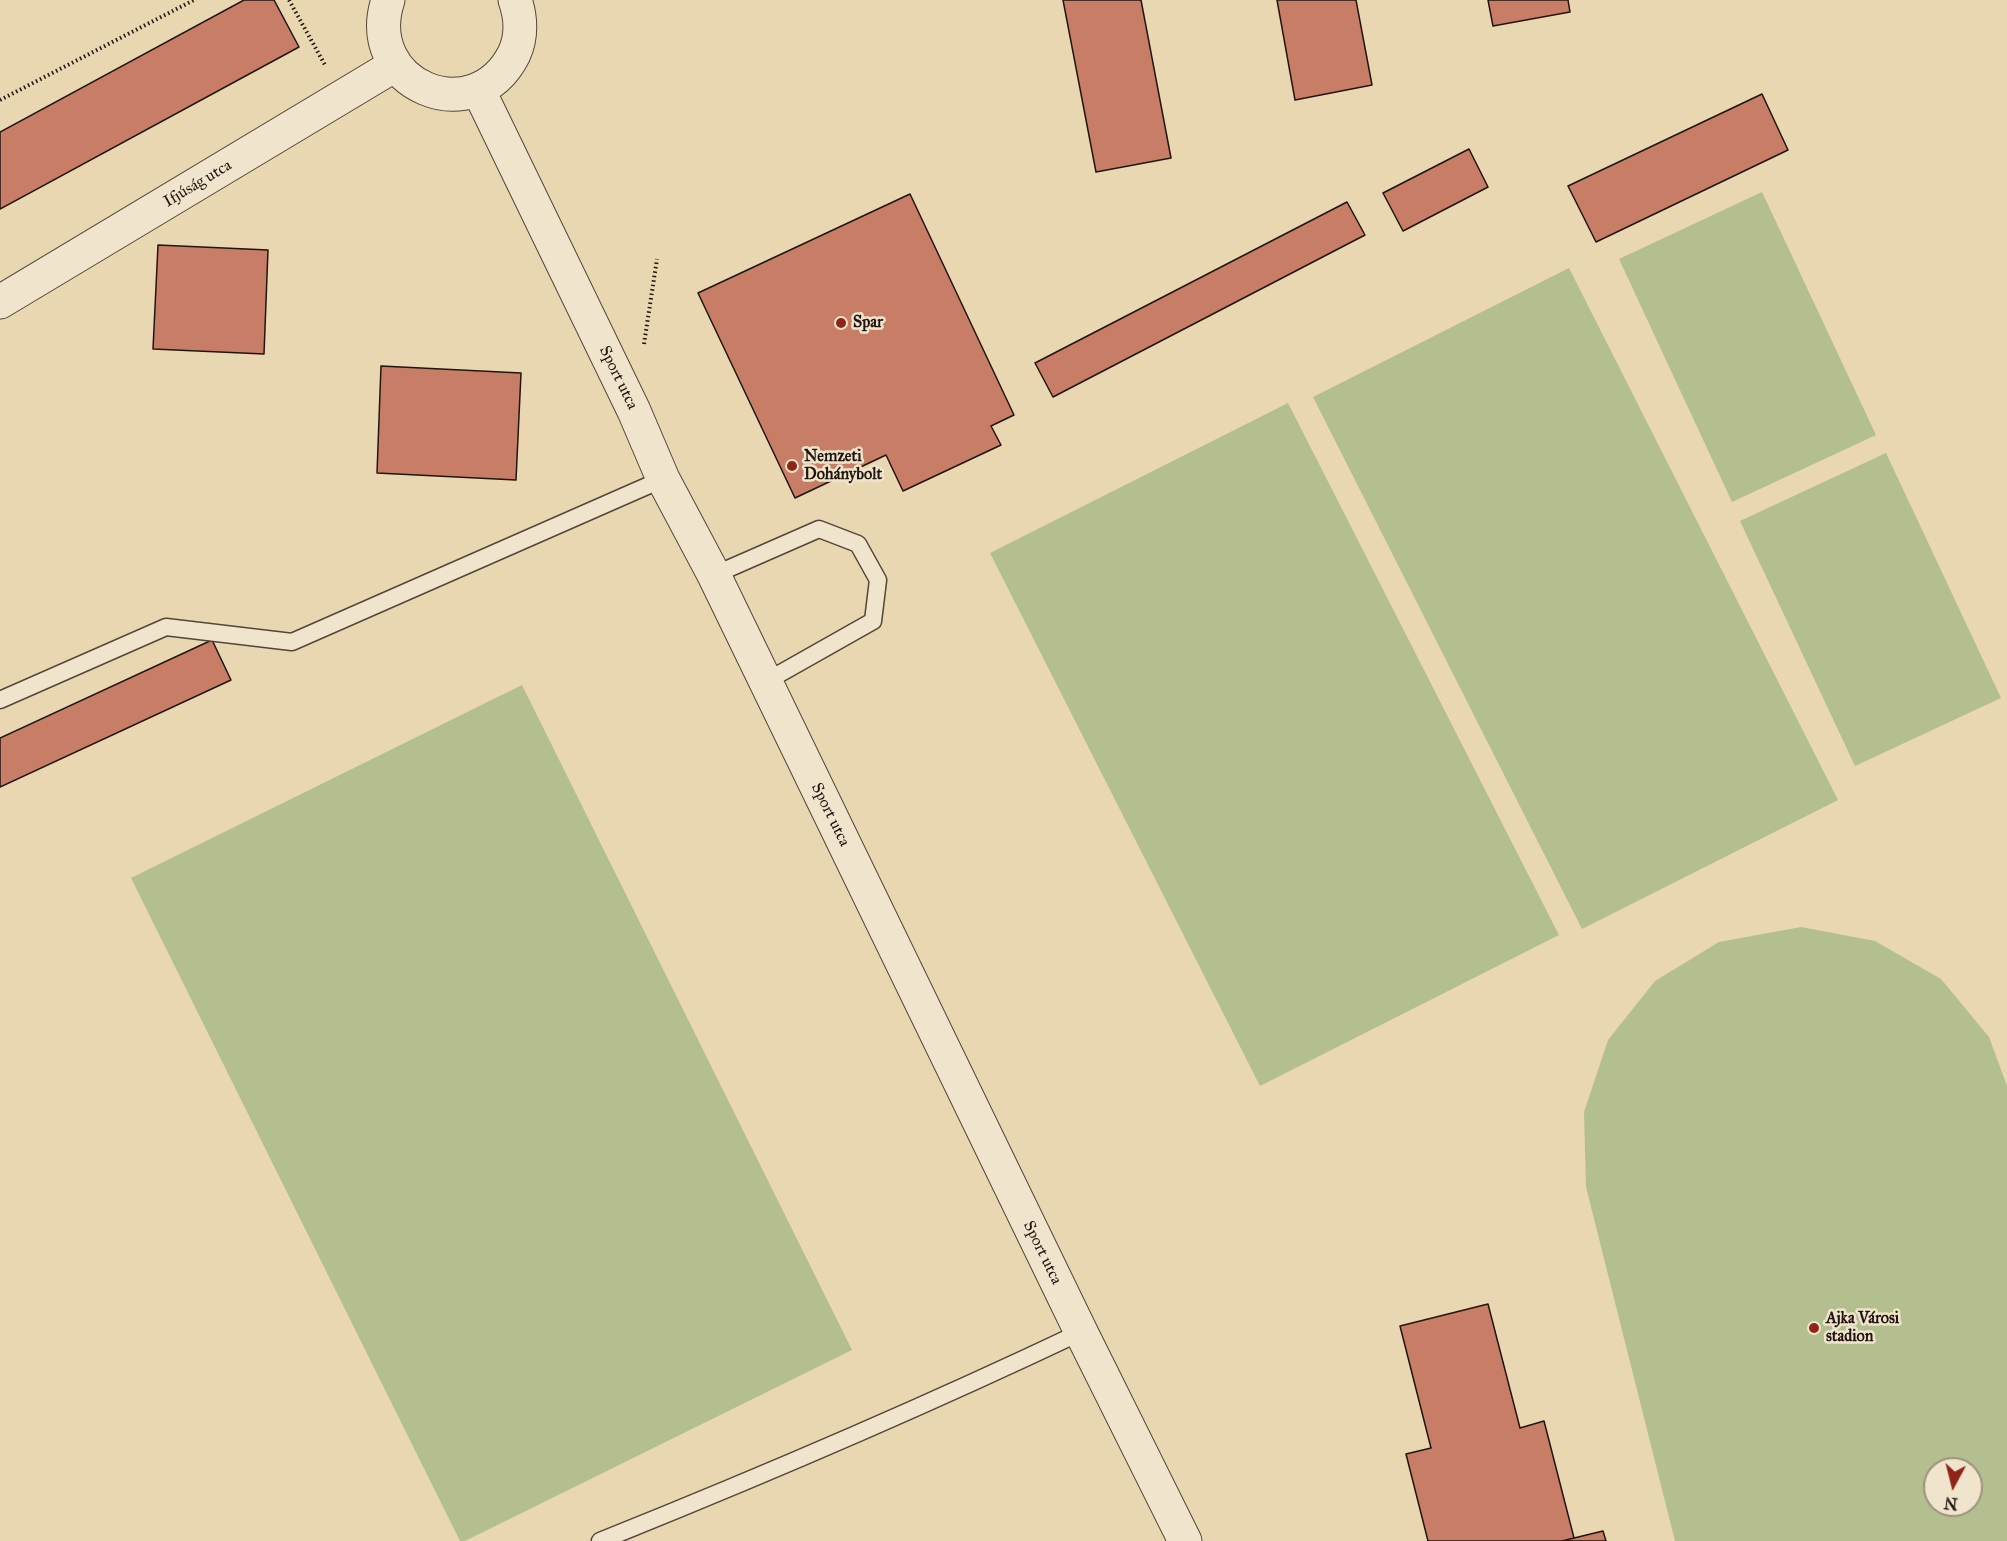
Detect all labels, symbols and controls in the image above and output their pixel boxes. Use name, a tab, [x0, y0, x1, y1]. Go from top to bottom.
street label: Ifjúság utca	[161, 156, 235, 212]
place label: Spar	[853, 313, 883, 333]
marker: Spar	[834, 316, 848, 330]
street label: Sport utca	[594, 343, 642, 413]
place label: Nemzeti Dohánybolt	[804, 447, 882, 485]
marker: Nemzeti Dohánybolt	[785, 459, 799, 473]
street label: Sport utca	[806, 780, 854, 850]
street label: Sport utca	[1018, 1218, 1066, 1288]
place label: Ajka Városi stadion	[1826, 1309, 1899, 1347]
marker: Ajka Városi stadion	[1807, 1321, 1821, 1335]
north arrow	[1923, 1457, 1983, 1517]
text: N	[1943, 1493, 1959, 1514]

